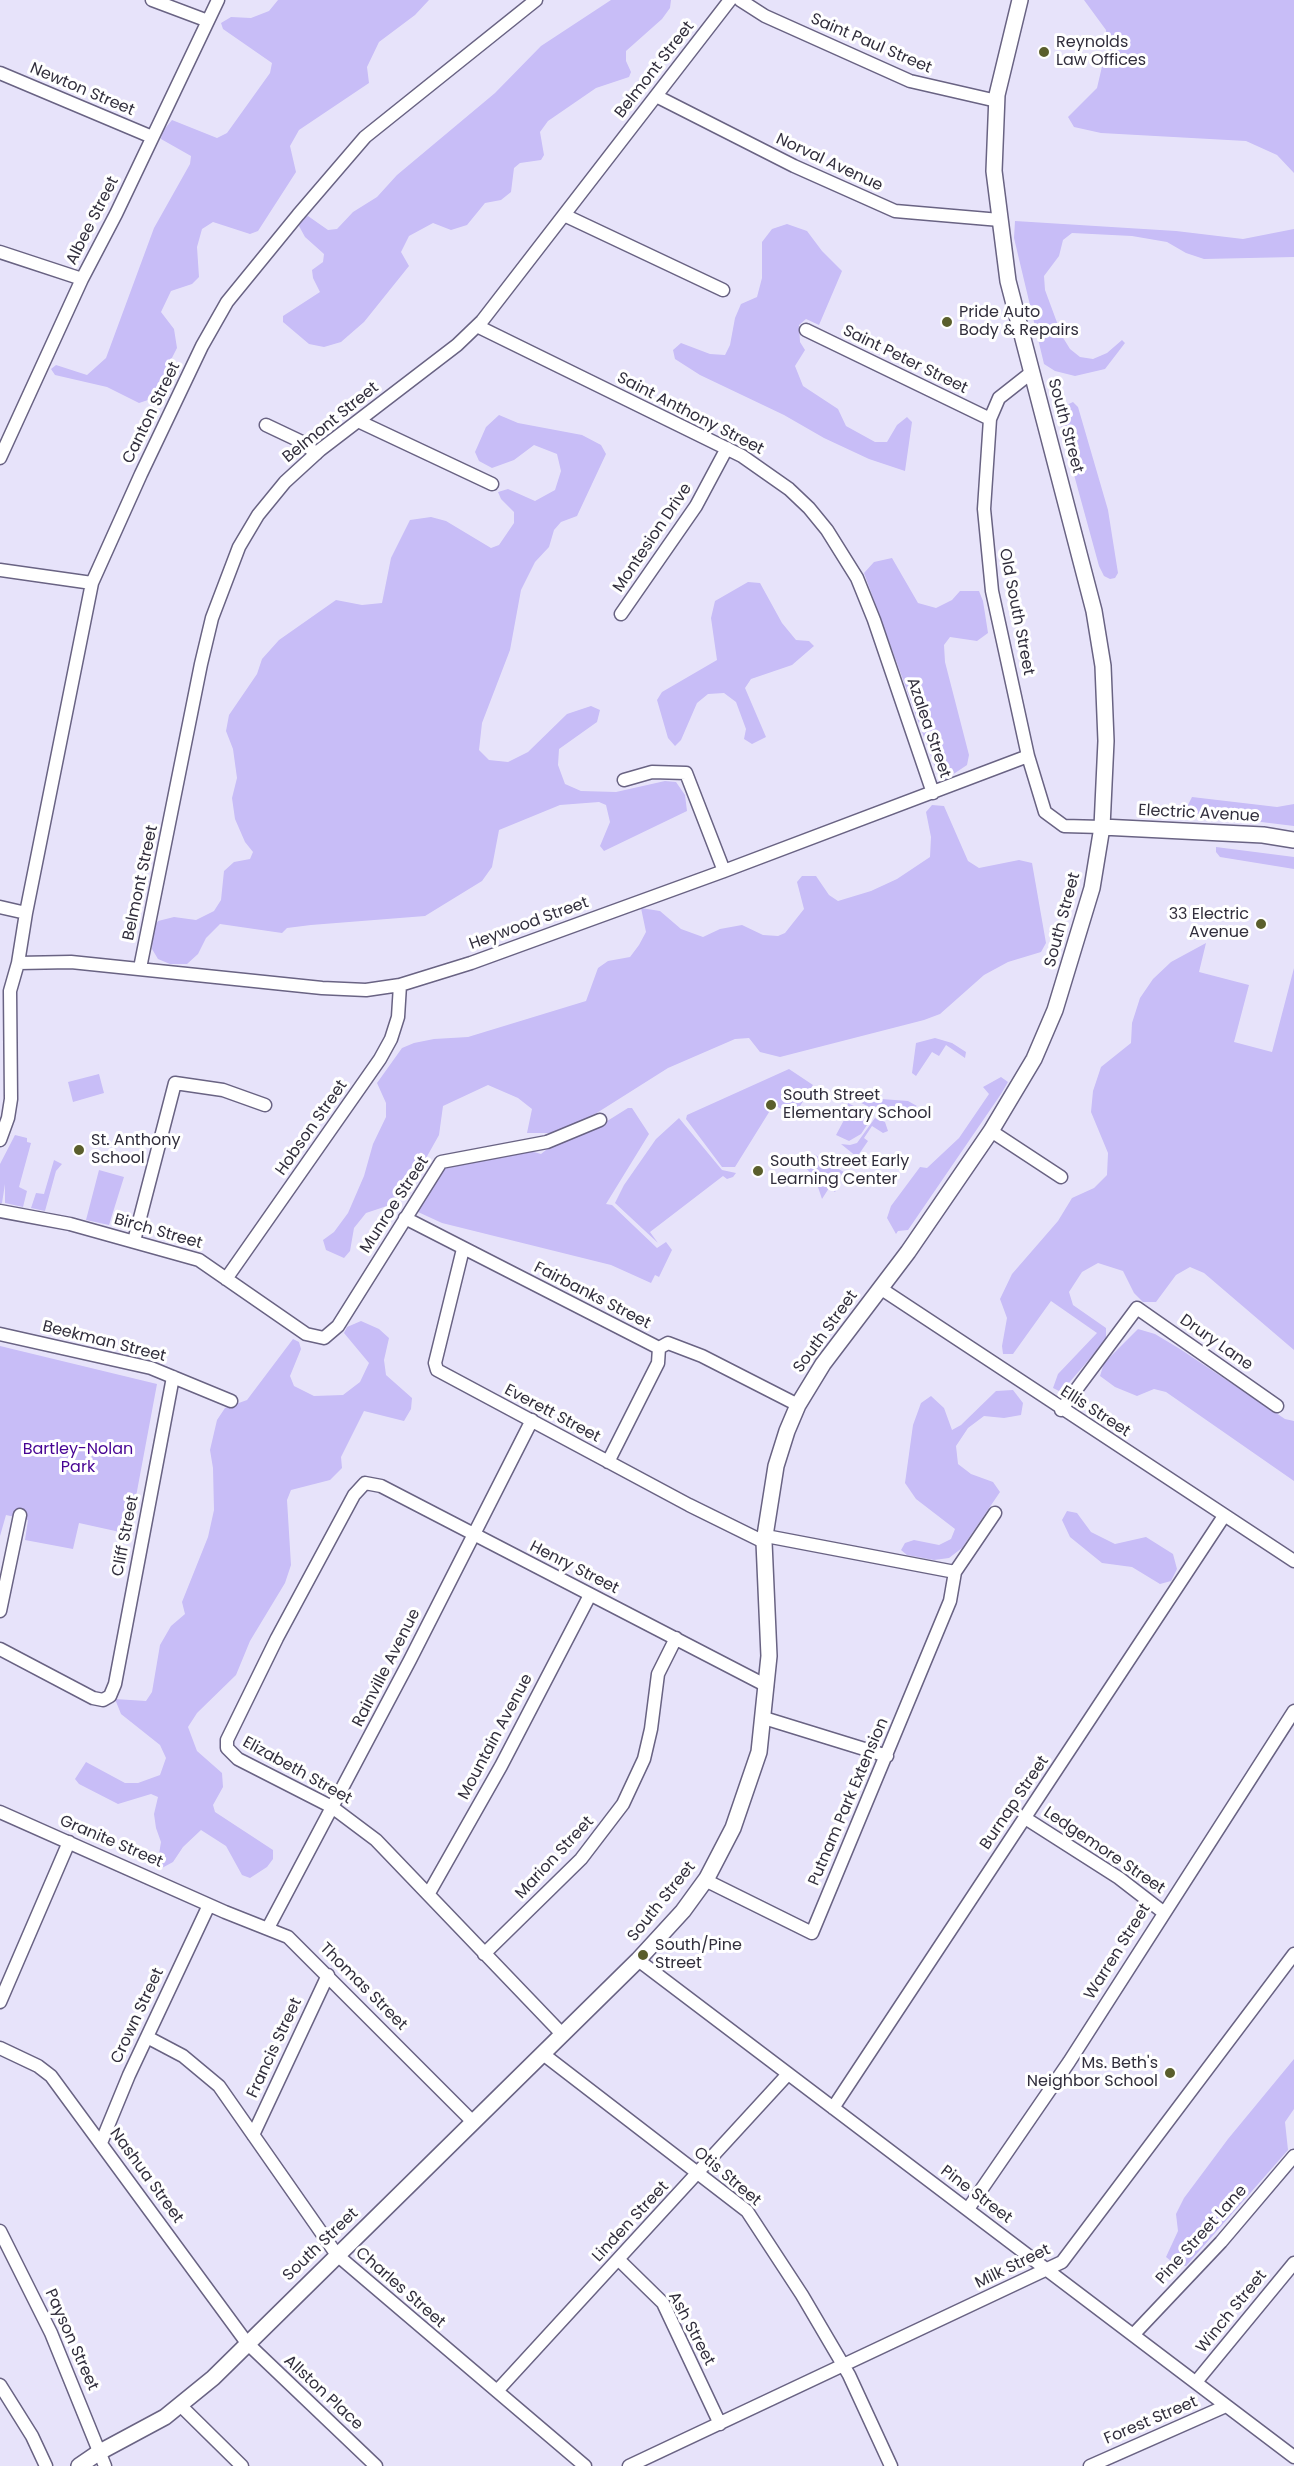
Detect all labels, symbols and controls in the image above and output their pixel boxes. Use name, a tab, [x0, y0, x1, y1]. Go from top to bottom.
street label: Saint Paul Street	[807, 10, 935, 78]
street label: Belmont Street	[611, 18, 699, 122]
place label: Reynolds Law Offices	[1056, 33, 1146, 71]
marker: Reynolds Law Offices	[1037, 45, 1051, 59]
street label: Newton Street	[27, 59, 137, 121]
street label: Norval Avenue	[773, 130, 885, 196]
street label: Albee Street	[63, 174, 123, 268]
place label: Pride Auto Body & Repairs	[959, 303, 1079, 341]
marker: Pride Auto Body & Repairs	[940, 315, 954, 329]
street label: Saint Peter Street	[839, 321, 971, 399]
street label: Canton Street	[119, 359, 185, 467]
street label: Saint Anthony Street	[613, 369, 767, 459]
street label: South Street	[1043, 377, 1087, 475]
street label: Belmont Street	[279, 379, 383, 467]
street label: Montesion Drive	[609, 480, 697, 596]
street label: Old South Street	[994, 547, 1038, 677]
street label: Azalea Street	[902, 675, 954, 781]
street label: Electric Avenue	[1138, 801, 1260, 827]
street label: Belmont Street	[119, 824, 163, 942]
street label: South Street	[1041, 871, 1085, 969]
street label: Heywood Street	[467, 894, 591, 954]
place label: 33 Electric Avenue	[1169, 905, 1249, 943]
marker: 33 Electric Avenue	[1254, 917, 1268, 931]
street label: Hobson Street	[272, 1077, 352, 1179]
place label: South Street Elementary School	[783, 1086, 931, 1124]
marker: South Street Elementary School	[764, 1098, 778, 1112]
place label: St. Anthony School	[91, 1131, 180, 1169]
marker: St. Anthony School	[72, 1143, 86, 1157]
place label: South Street Early Learning Center	[770, 1152, 909, 1190]
street label: Munroe Street	[357, 1153, 433, 1257]
marker: South Street Early Learning Center	[751, 1164, 765, 1178]
street label: Birch Street	[112, 1210, 204, 1254]
street label: Fairbanks Street	[530, 1258, 654, 1334]
street label: South Street	[790, 1287, 862, 1377]
street label: Drury Lane	[1176, 1311, 1256, 1375]
street label: Beekman Street	[40, 1317, 168, 1367]
street label: Everett Street	[501, 1381, 603, 1447]
street label: Ellis Street	[1056, 1382, 1134, 1442]
park label: Bartley-Nolan Park	[23, 1440, 133, 1478]
street label: Cliff Street	[109, 1494, 143, 1578]
street label: Henry Street	[526, 1537, 622, 1599]
street label: Rainville Avenue	[349, 1606, 425, 1730]
street label: Mountain Avenue	[455, 1671, 537, 1803]
street label: Putnam Park Extension	[805, 1715, 893, 1889]
street label: Elizabeth Street	[239, 1733, 355, 1809]
street label: Burnap Street	[977, 1752, 1053, 1854]
street label: Ledgemore Street	[1040, 1803, 1168, 1899]
street label: Granite Street	[56, 1812, 166, 1872]
street label: Marion Street	[512, 1813, 598, 1903]
street label: South Street	[624, 1858, 700, 1946]
street label: Warren Street	[1081, 1900, 1155, 2004]
place label: South/Pine Street	[655, 1936, 742, 1974]
street label: Thomas Street	[315, 1939, 411, 2035]
marker: South/Pine Street	[636, 1948, 650, 1962]
street label: Crown Street	[108, 1965, 168, 2067]
street label: Francis Street	[243, 1995, 307, 2101]
place label: Ms. Beth's Neighbor School	[1027, 2054, 1158, 2092]
marker: Ms. Beth's Neighbor School	[1163, 2066, 1177, 2080]
street label: Nashua Street	[105, 2125, 187, 2227]
street label: Otis Street	[689, 2143, 765, 2211]
street label: Pine Street	[936, 2162, 1016, 2228]
street label: Linden Street	[589, 2178, 673, 2266]
street label: Pine Street Lane	[1152, 2182, 1252, 2288]
street label: South Street	[279, 2204, 363, 2286]
street label: Milk Street	[972, 2241, 1054, 2293]
street label: Charles Street	[351, 2244, 449, 2332]
street label: Winch Street	[1193, 2267, 1271, 2357]
street label: Payson Street	[40, 2286, 102, 2394]
street label: Ash Street	[664, 2289, 718, 2369]
street label: Allston Place	[279, 2351, 367, 2435]
street label: Forest Street	[1101, 2393, 1201, 2449]

